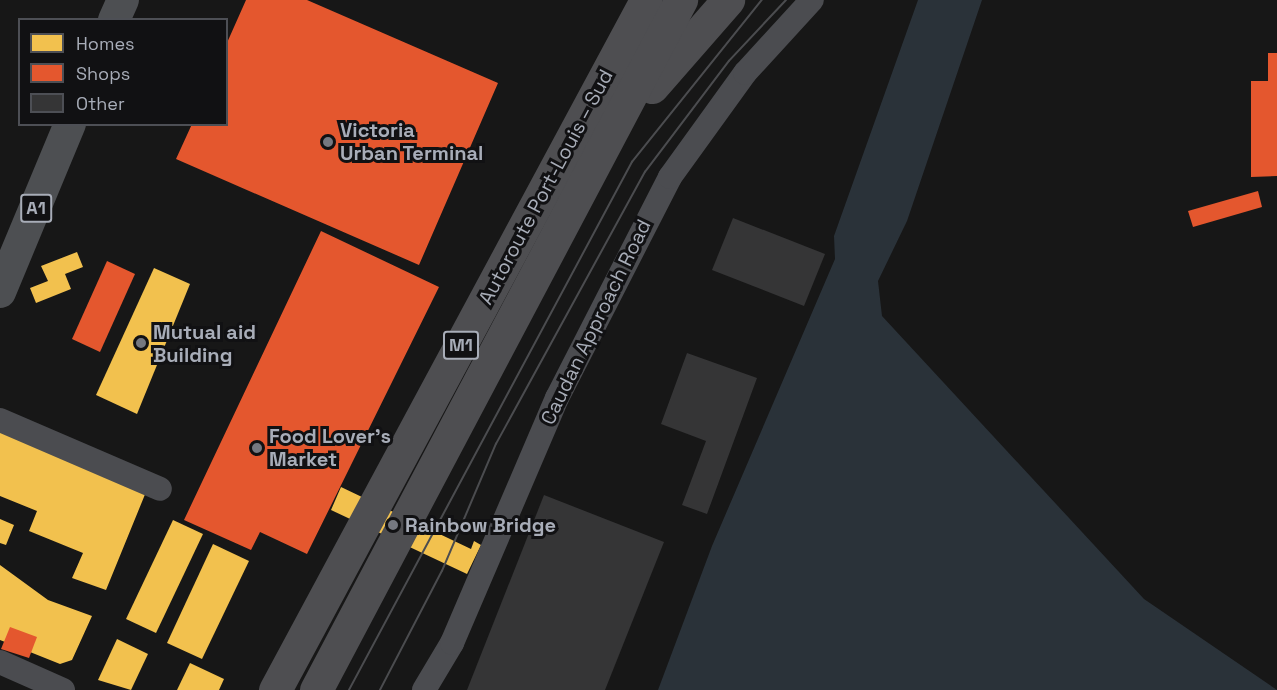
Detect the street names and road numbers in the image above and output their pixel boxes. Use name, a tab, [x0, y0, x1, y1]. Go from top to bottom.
street label: Autoroute Port-Louis – Sud	[473, 65, 619, 309]
road number: A1	[20, 193, 52, 223]
street label: Caudan Approach Road	[536, 215, 656, 429]
road number: M1	[442, 330, 480, 360]

